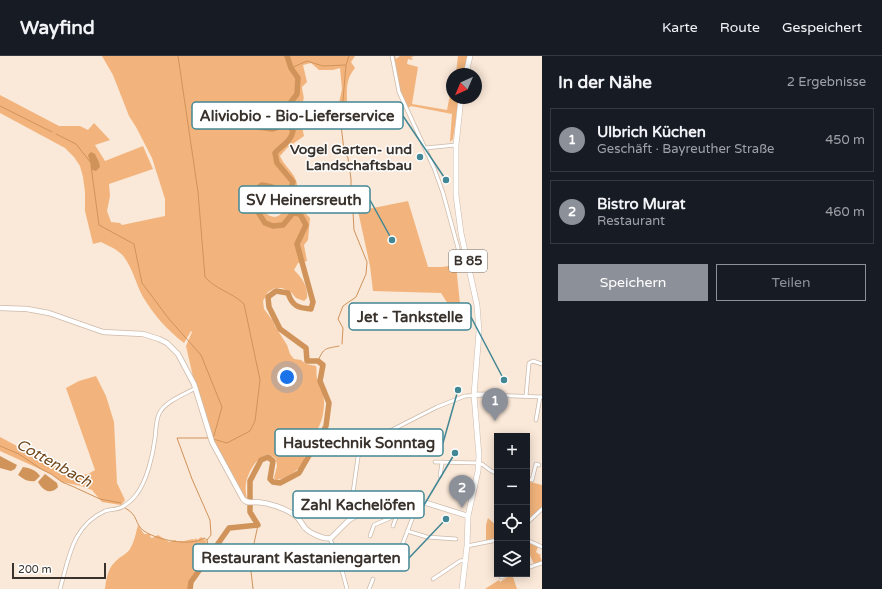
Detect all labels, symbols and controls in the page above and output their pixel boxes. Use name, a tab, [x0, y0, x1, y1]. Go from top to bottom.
text: Wayfind	[20, 17, 95, 39]
text: Karte	[662, 19, 698, 36]
text: Route	[720, 19, 760, 36]
text: Gespeichert	[782, 19, 862, 36]
north arrow	[446, 68, 482, 104]
text: In der Nähe	[558, 72, 652, 93]
text: 2 Ergebnisse	[787, 74, 866, 90]
callout: Aliviobio - Bio-Lieferservice	[192, 102, 403, 129]
text: Aliviobio - Bio-Lieferservice	[200, 107, 395, 125]
text: Ulbrich Küchen	[597, 123, 706, 141]
text: 1	[568, 132, 576, 148]
text: 450 m	[825, 132, 865, 148]
place label: Vogel Garten- und Landschaftsbau	[290, 141, 412, 174]
text: Geschäft · Bayreuther Straße	[597, 141, 774, 157]
marker: Vogel Garten- und Landschaftsbau	[415, 152, 425, 162]
callout: SV Heinersreuth	[239, 186, 370, 213]
text: SV Heinersreuth	[246, 191, 362, 209]
text: Bistro Murat	[597, 195, 686, 213]
text: 2	[568, 204, 576, 220]
text: 460 m	[825, 204, 865, 220]
text: Restaurant	[597, 213, 665, 229]
road number: B 85	[449, 250, 487, 272]
button: Speichern	[558, 264, 708, 301]
button: Teilen	[716, 264, 866, 301]
callout: Jet - Tankstelle	[349, 303, 471, 330]
text: Jet - Tankstelle	[356, 308, 463, 326]
your location	[277, 367, 297, 387]
pin: 1	[482, 388, 508, 421]
callout: Haustechnik Sonntag	[275, 429, 443, 456]
map controls	[494, 433, 530, 577]
button: +	[494, 433, 530, 469]
text: Haustechnik Sonntag	[283, 434, 435, 453]
water label: Cottenbach	[13, 435, 96, 491]
button: −	[494, 469, 530, 505]
pin: 2	[449, 475, 475, 508]
callout: Zahl Kachelöfen	[293, 491, 424, 518]
text: Zahl Kachelöfen	[301, 496, 415, 514]
button: locate	[494, 505, 530, 541]
button: layers	[494, 541, 530, 577]
callout: Restaurant Kastaniengarten	[193, 544, 409, 571]
text: Restaurant Kastaniengarten	[201, 549, 401, 568]
scale bar	[12, 561, 106, 580]
text: 200 m	[18, 563, 52, 576]

